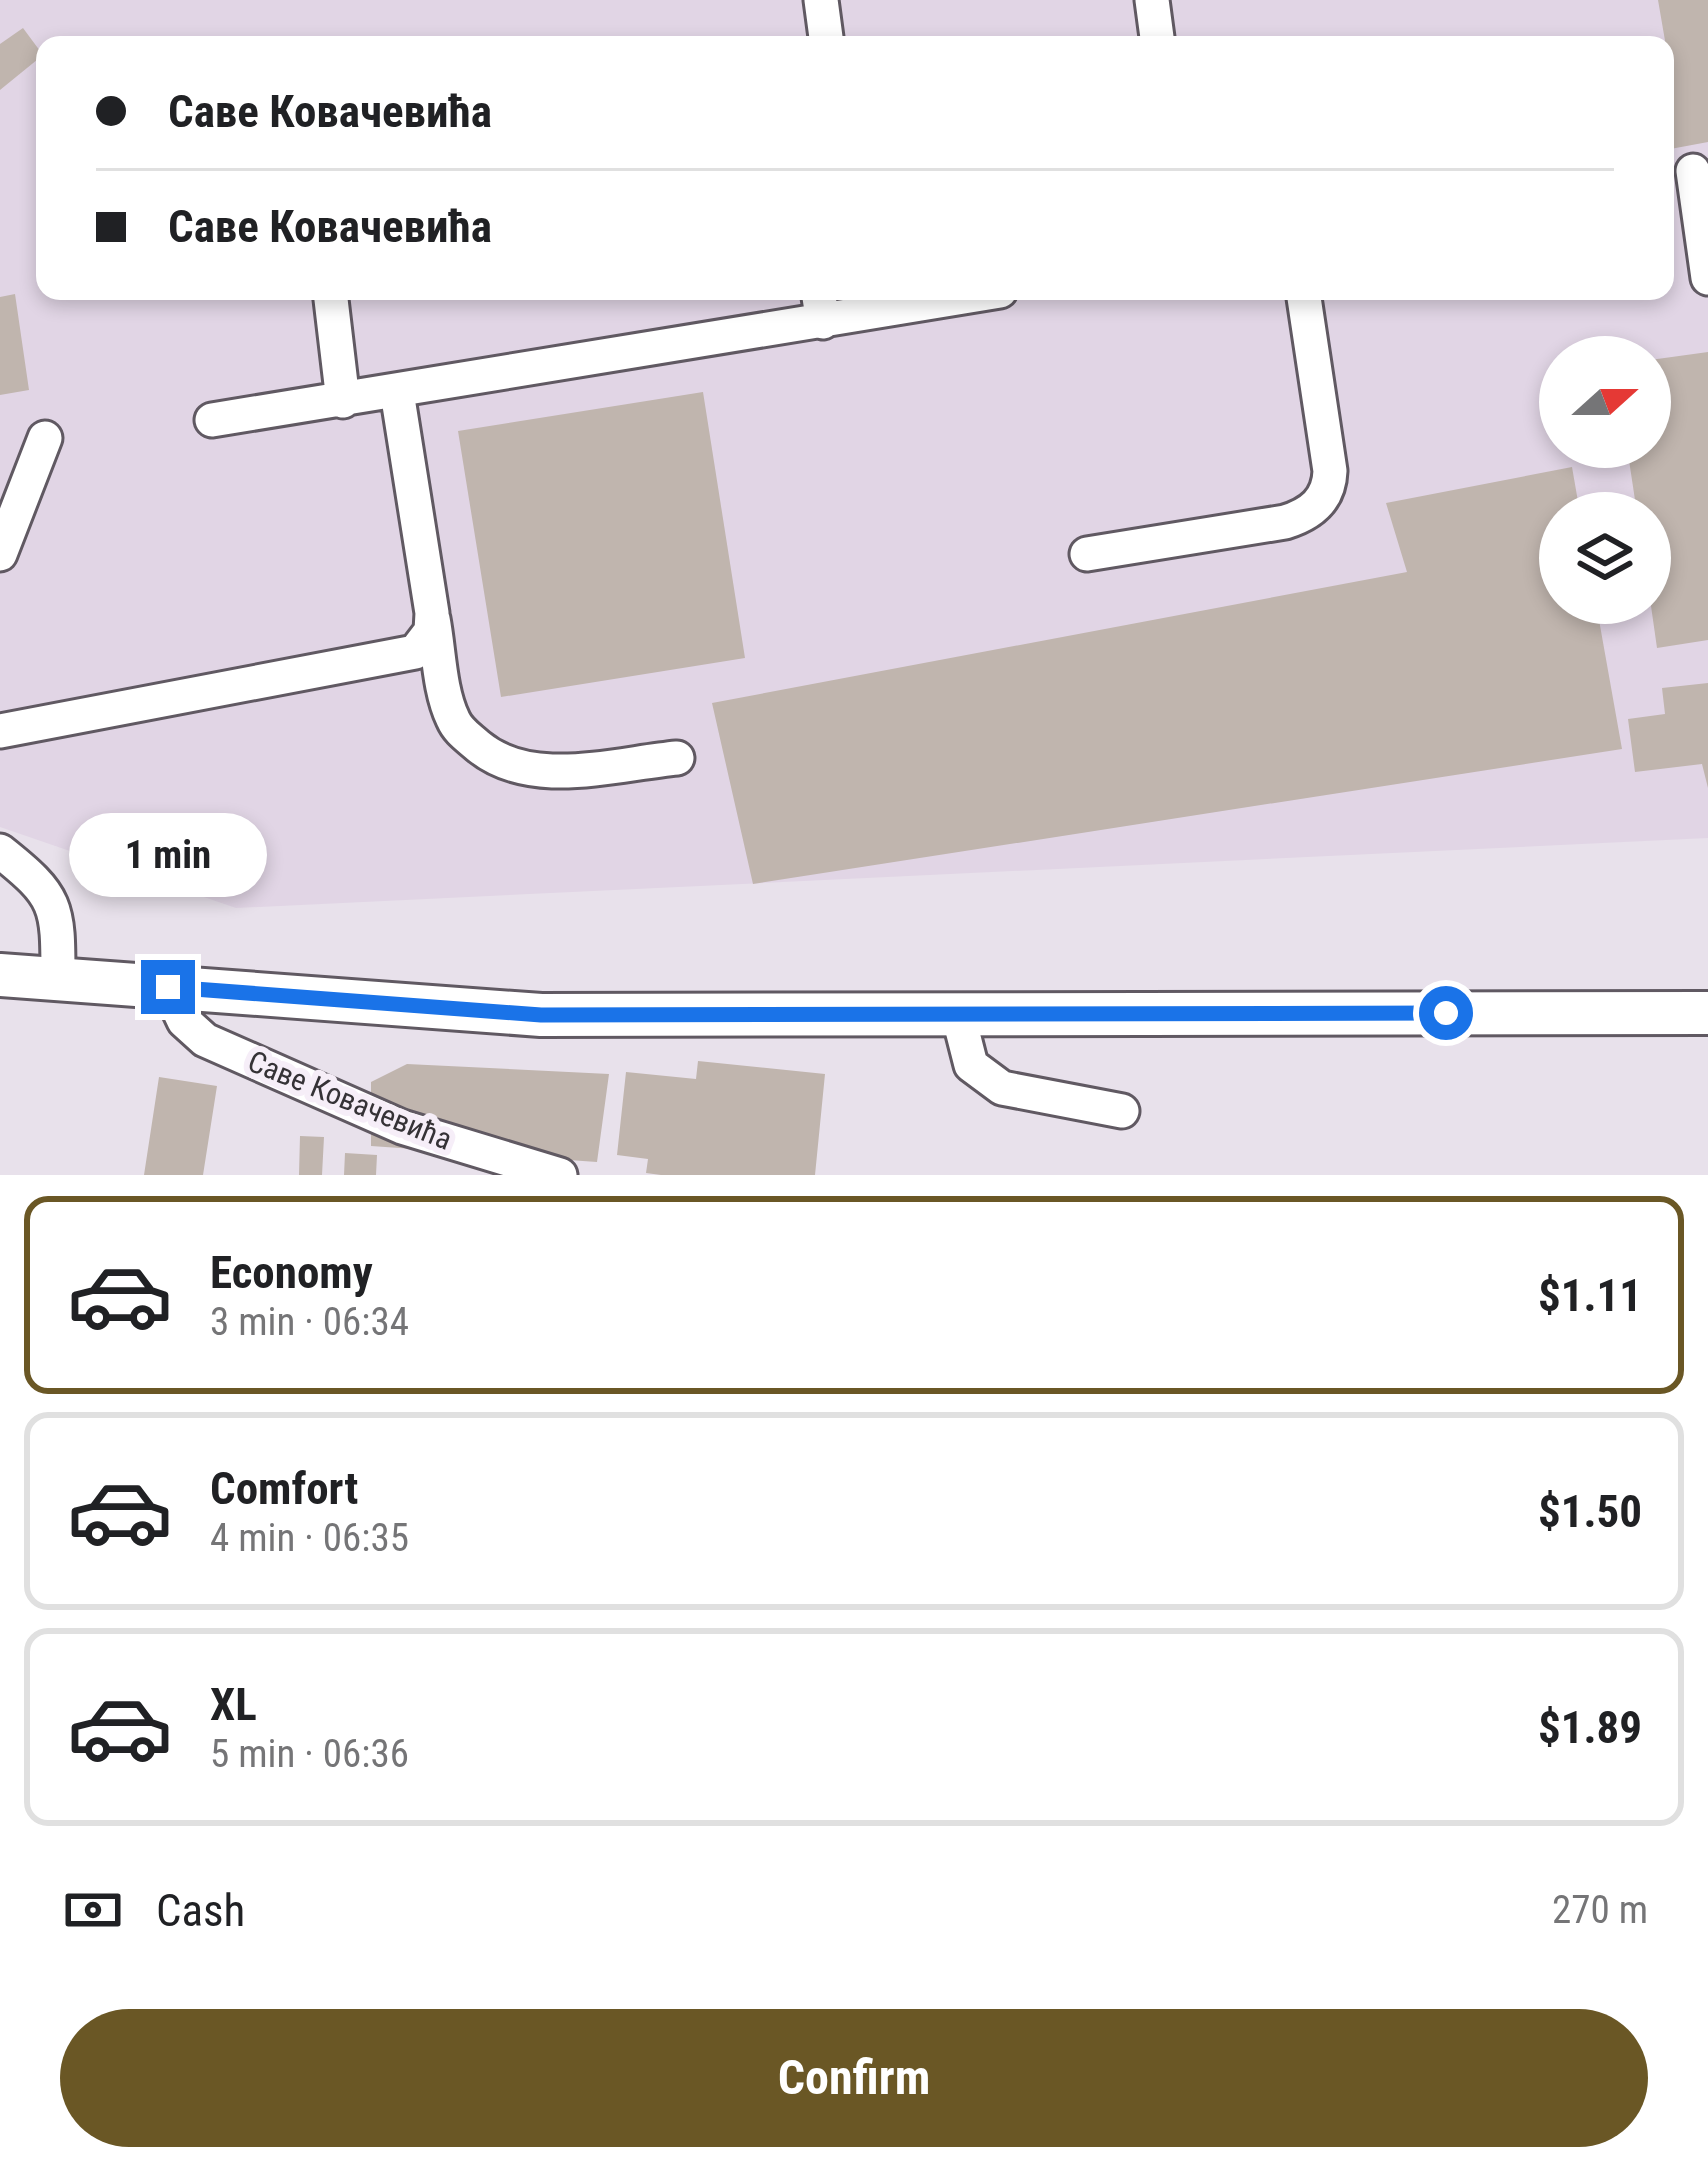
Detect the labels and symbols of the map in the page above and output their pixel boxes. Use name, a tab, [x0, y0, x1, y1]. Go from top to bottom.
north arrow	[1539, 336, 1671, 468]
callout: 1 min	[69, 813, 267, 897]
route end	[141, 960, 195, 1014]
route start	[1419, 986, 1473, 1040]
street label: Саве Ковачевића	[243, 1043, 457, 1157]

